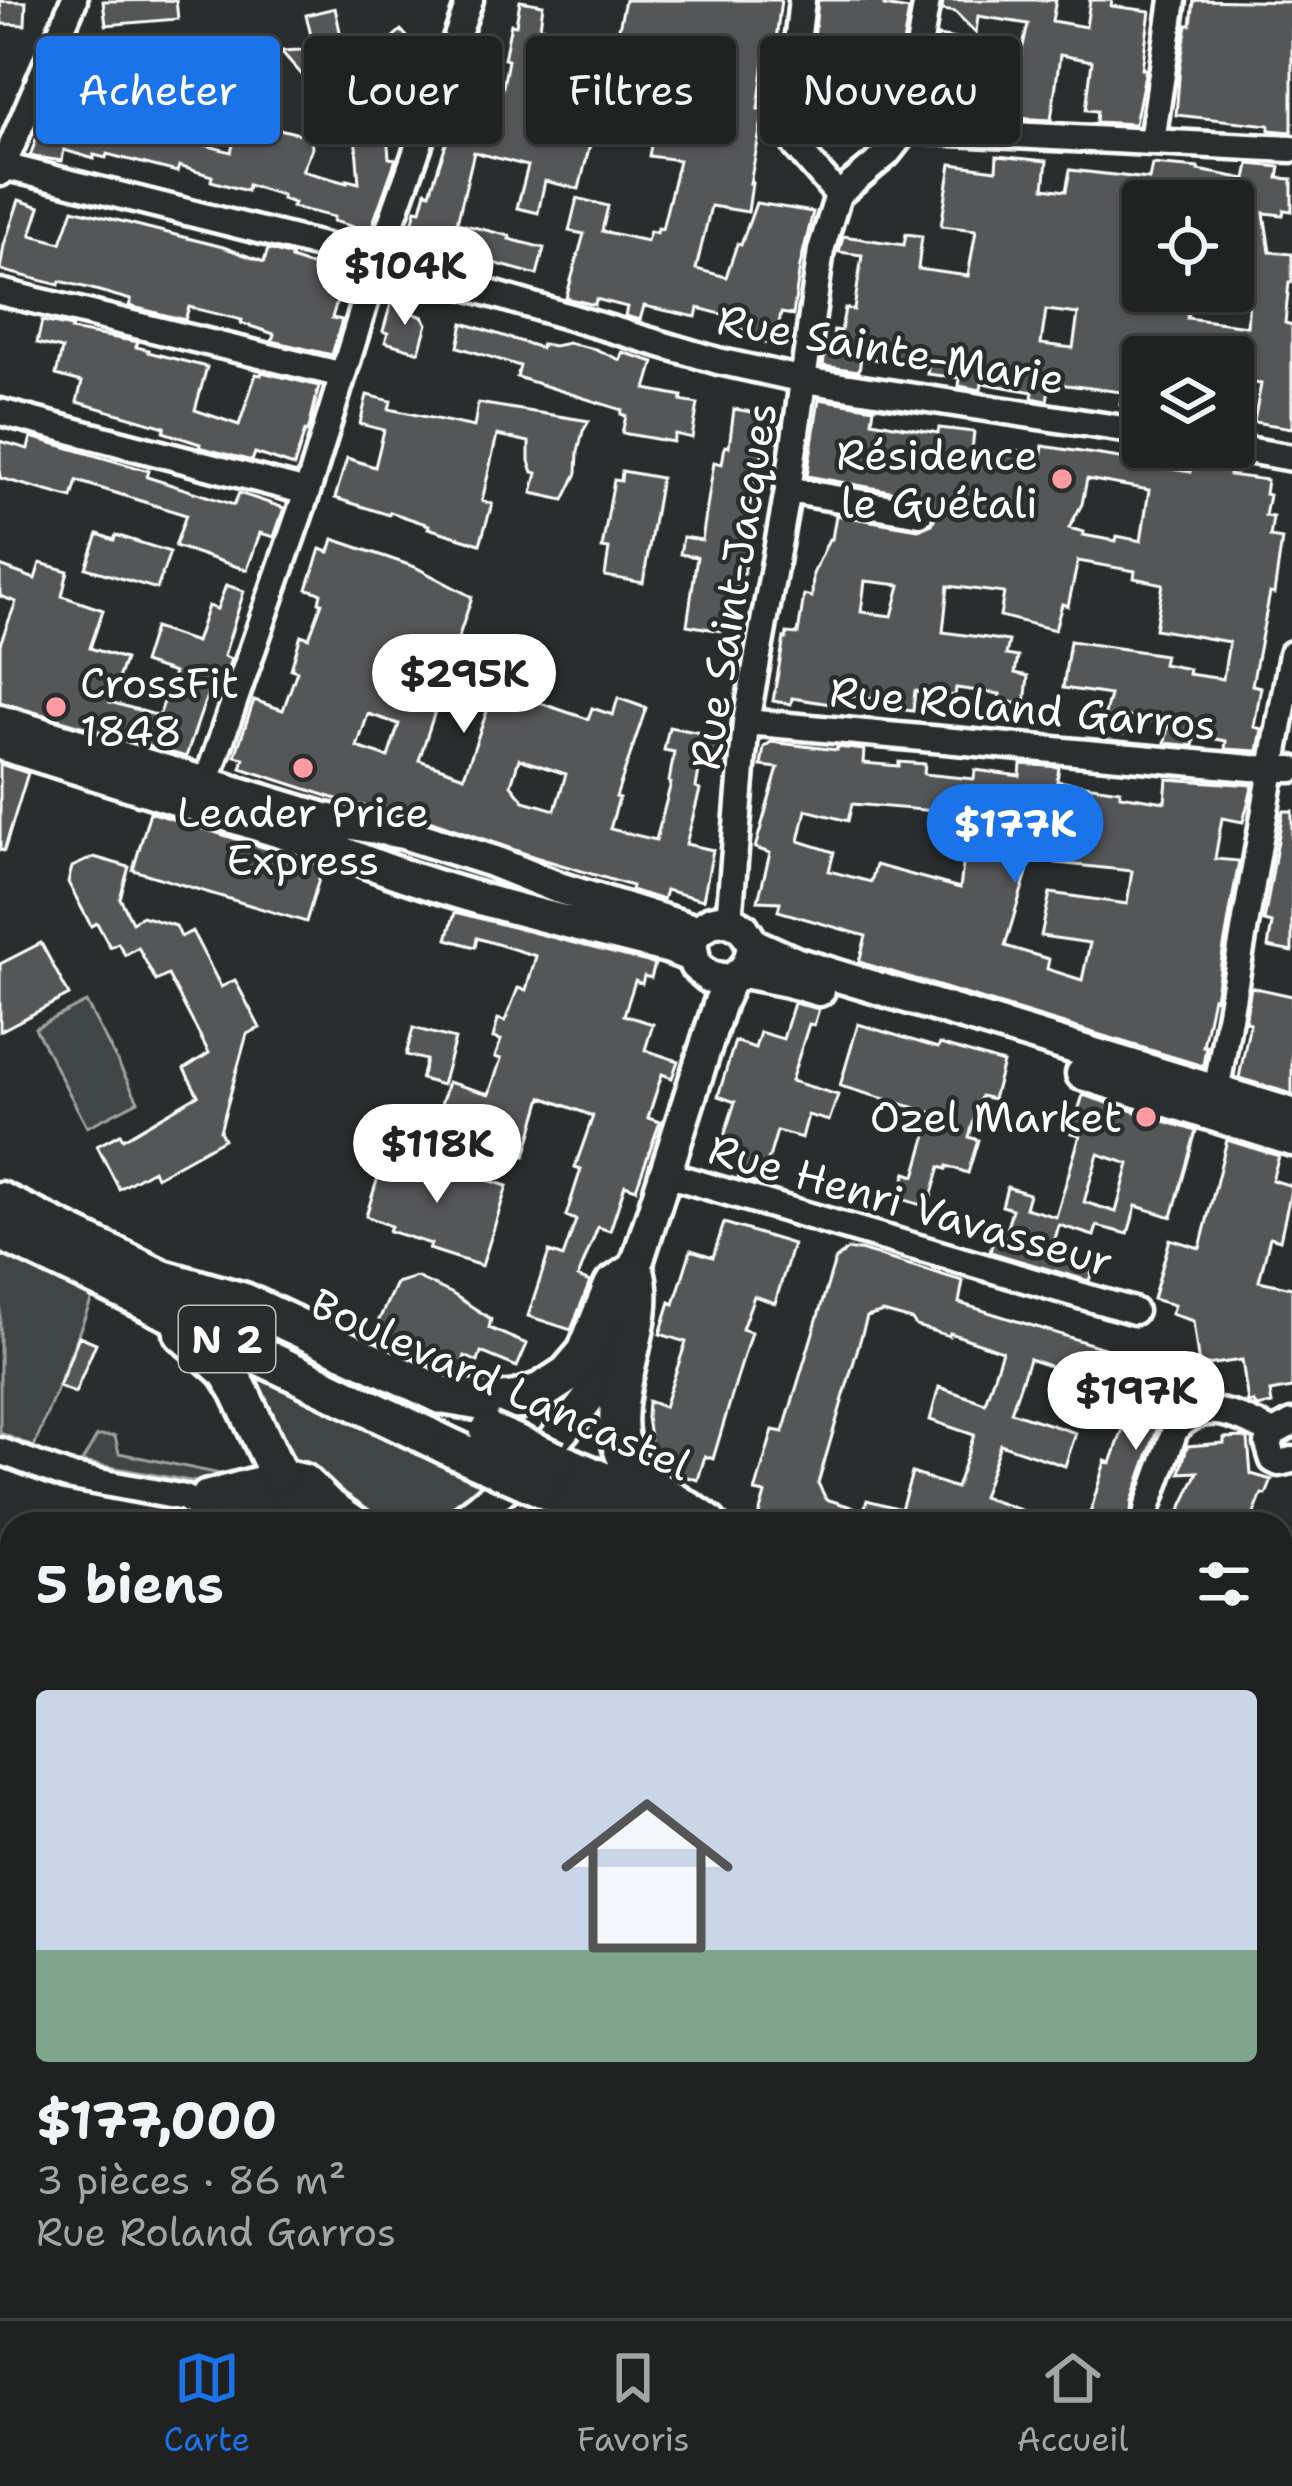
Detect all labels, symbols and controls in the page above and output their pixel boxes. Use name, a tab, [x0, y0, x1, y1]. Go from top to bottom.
chip: Acheter	[36, 36, 280, 144]
chip: Louer	[304, 36, 502, 144]
chip: Filtres	[526, 36, 736, 144]
chip: Nouveau	[760, 36, 1020, 144]
map controls	[1122, 180, 1254, 468]
button: locate	[1122, 180, 1254, 312]
pin: $104K	[321, 226, 489, 328]
text: $104K	[343, 239, 467, 291]
street label: Rue Sainte-Marie	[713, 291, 1069, 407]
button: layers	[1122, 336, 1254, 468]
street label: Rue Saint-Jacques	[676, 398, 790, 774]
place label: Résidence le Guétali	[836, 427, 1038, 531]
marker: Résidence le Guétali	[1049, 466, 1075, 492]
pin: $295K	[380, 634, 548, 736]
text: $295K	[399, 647, 529, 699]
place label: CrossFit 1848	[80, 655, 239, 759]
street label: Rue Roland Garros	[827, 663, 1219, 753]
marker: CrossFit 1848	[43, 694, 69, 720]
marker: Leader Price Express	[290, 755, 316, 781]
place label: Leader Price Express	[177, 784, 429, 888]
pin: $177K	[931, 784, 1099, 886]
text: $177K	[954, 797, 1076, 849]
place label: Ozel Market	[870, 1089, 1122, 1145]
pin: $118K	[353, 1104, 521, 1206]
marker: Ozel Market	[1133, 1104, 1159, 1130]
text: $118K	[380, 1117, 494, 1169]
street label: Rue Henri Vavasseur	[702, 1121, 1120, 1289]
street label: Boulevard Lancastel	[302, 1275, 700, 1493]
road number: N 2	[179, 1306, 275, 1372]
pin: $197K	[1052, 1351, 1220, 1453]
text: $197K	[1074, 1364, 1198, 1416]
text: 5 biens	[36, 1550, 224, 1618]
icon: filters	[1191, 1551, 1257, 1617]
icon: home	[539, 1768, 755, 1984]
text: $177,000	[36, 2086, 277, 2154]
text: 3 pièces · 86 m²	[36, 2154, 346, 2206]
text: Rue Roland Garros	[36, 2206, 396, 2258]
tab: Carte	[164, 2345, 250, 2462]
tab: Favoris	[577, 2345, 690, 2462]
tab: Accueil	[1017, 2345, 1128, 2462]

